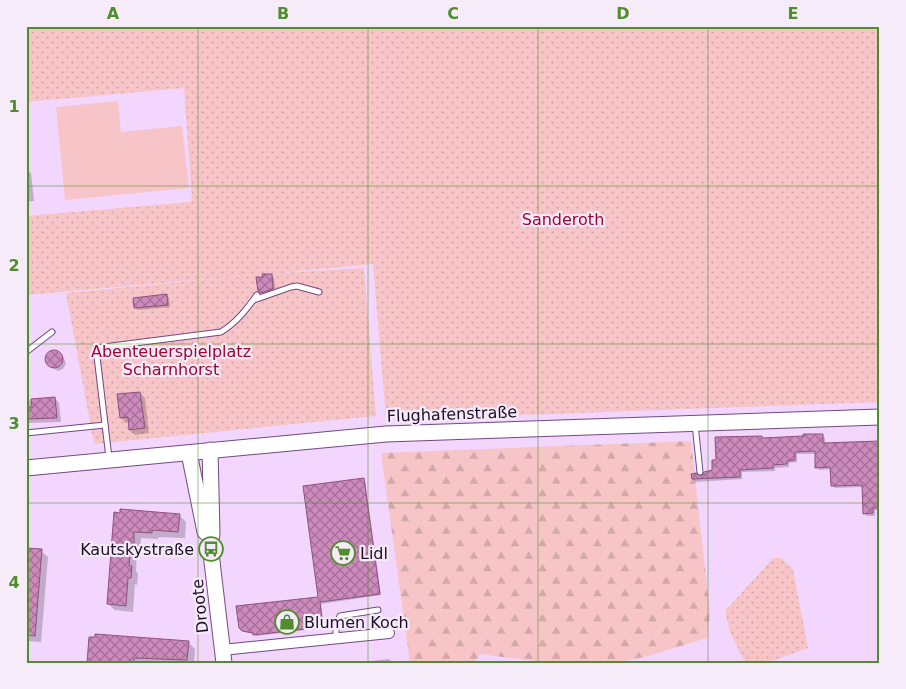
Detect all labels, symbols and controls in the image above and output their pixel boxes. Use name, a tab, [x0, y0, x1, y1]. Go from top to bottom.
text: A	[107, 4, 120, 23]
text: B	[277, 4, 289, 23]
text: C	[447, 4, 459, 23]
text: D	[616, 4, 630, 23]
text: E	[788, 4, 798, 23]
text: 1	[8, 97, 20, 116]
park label: Sanderoth	[522, 210, 604, 229]
text: 2	[8, 256, 20, 275]
park label: Abenteuerspielplatz Scharnhorst	[91, 342, 251, 379]
street label: Flughafenstraße	[386, 402, 518, 426]
text: 3	[8, 414, 20, 433]
bus stop icon: Kautskystraße	[198, 536, 224, 562]
place label: Kautskystraße	[80, 540, 194, 559]
supermarket icon: Lidl	[330, 540, 356, 566]
place label: Lidl	[360, 544, 388, 563]
text: 4	[8, 573, 20, 592]
street label: Droote	[188, 578, 212, 634]
shop icon: Blumen Koch	[274, 609, 300, 635]
place label: Blumen Koch	[304, 613, 409, 632]

